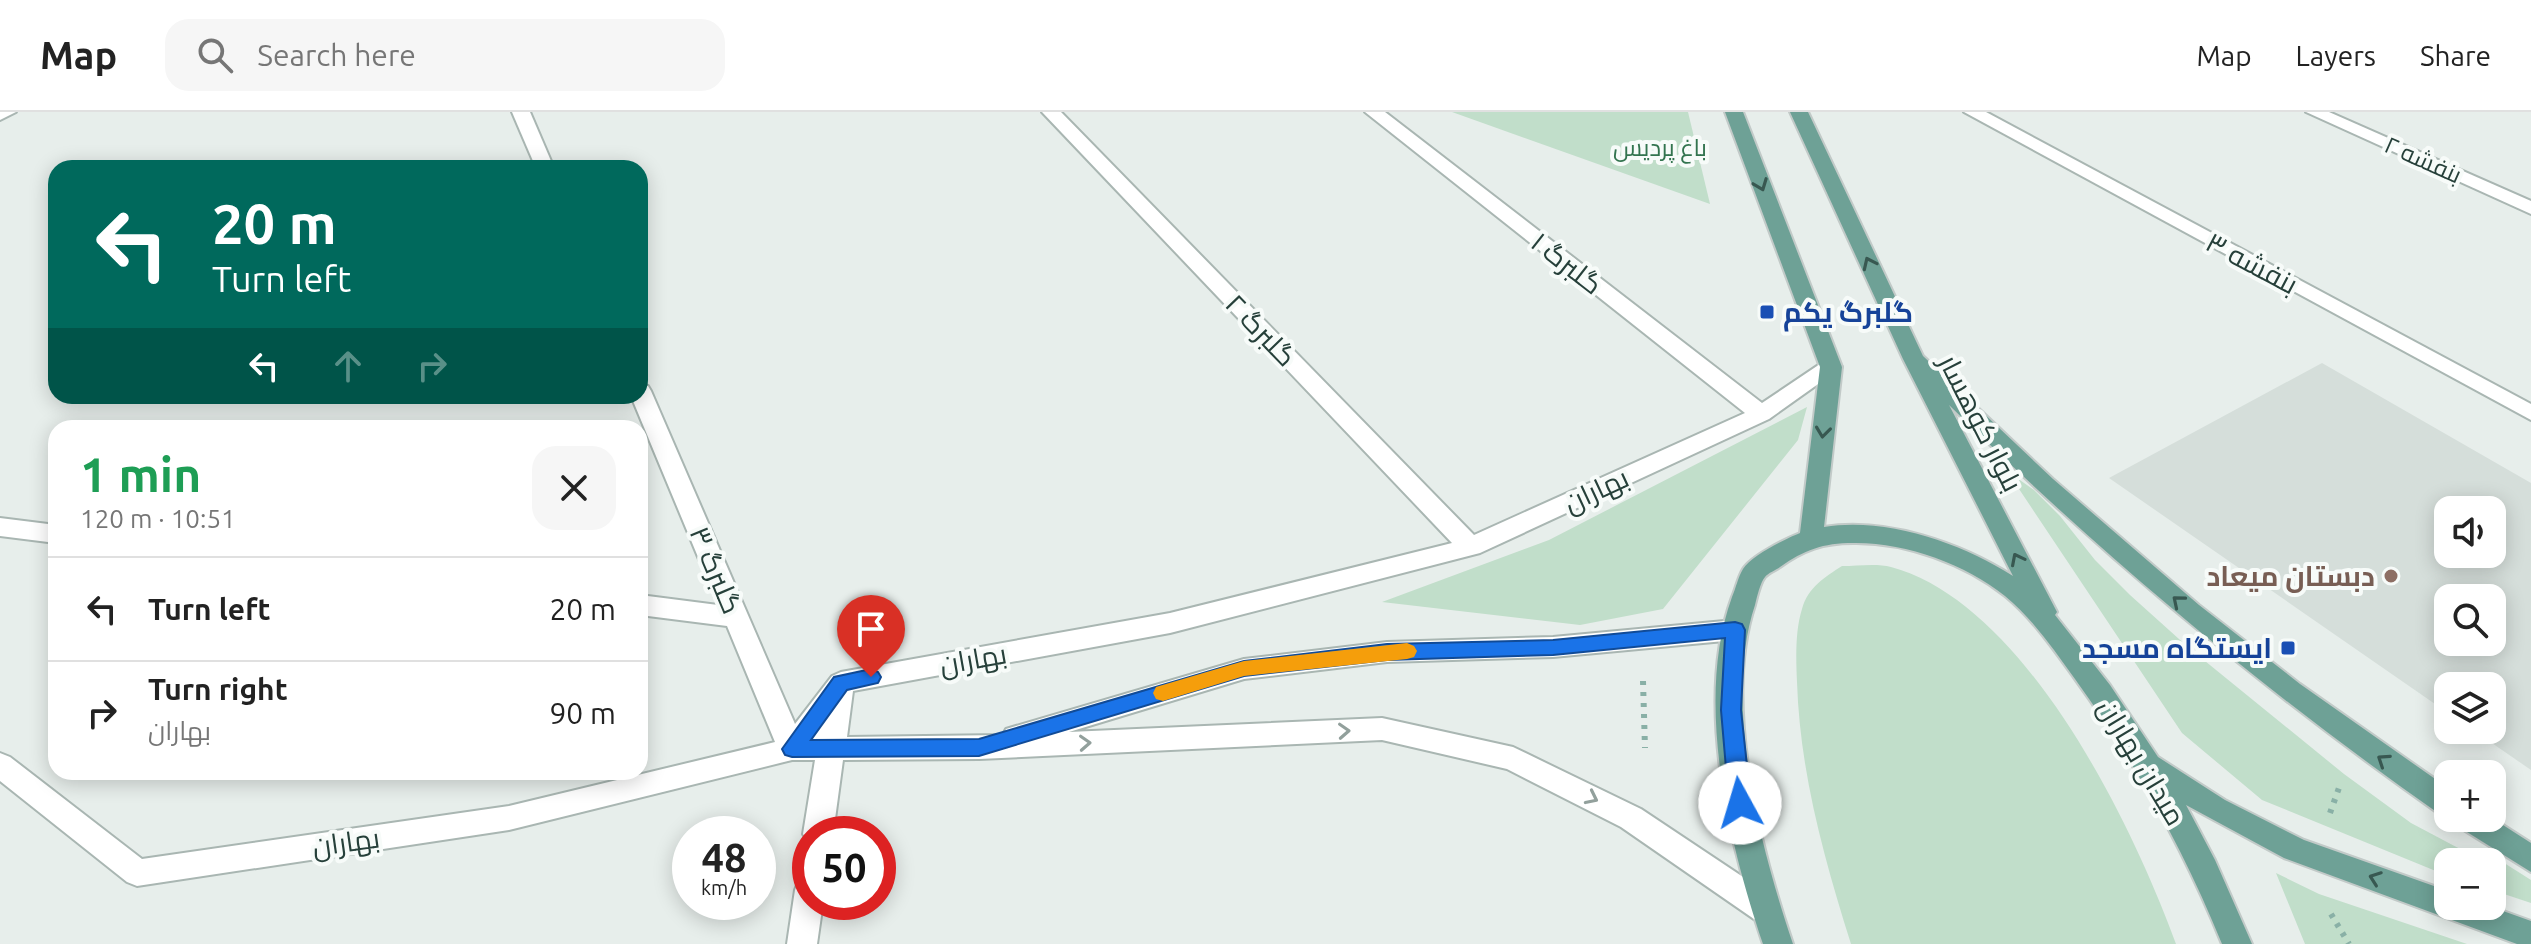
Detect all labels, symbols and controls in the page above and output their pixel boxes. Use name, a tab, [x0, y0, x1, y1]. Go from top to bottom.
search box	[165, 19, 725, 91]
icon: search	[193, 33, 237, 77]
text: Map	[40, 34, 117, 76]
text: Search here	[257, 38, 416, 72]
text: Map	[2196, 40, 2252, 71]
text: Layers	[2296, 40, 2376, 71]
text: Share	[2420, 40, 2491, 71]
street label: بنفشه ۲	[2380, 131, 2466, 188]
park label: باغ پردیس	[1613, 134, 1707, 164]
one-way arrow	[1751, 177, 1768, 191]
icon: left	[80, 192, 184, 296]
text: 20 m	[212, 192, 337, 255]
street label: گلبرگ ۱	[1525, 225, 1609, 301]
street label: بنفشه ۳	[2201, 226, 2303, 300]
one-way arrow	[1863, 256, 1879, 271]
text: Turn left	[212, 258, 351, 299]
street label: گلبرگ ۲	[1219, 287, 1303, 373]
place label: گلبرگ یکم	[1783, 296, 1913, 332]
marker: گلبرگ یکم	[1758, 303, 1776, 321]
icon: left	[242, 344, 286, 388]
icon: ahead	[326, 344, 370, 388]
icon: right	[410, 344, 454, 388]
street label: بلوار کوهسار	[1932, 347, 2029, 497]
one-way arrow	[1814, 426, 1831, 439]
button: close	[532, 446, 616, 530]
text: 1 min	[80, 447, 201, 501]
street label: بهاران	[1559, 461, 1634, 520]
map controls	[2434, 496, 2506, 920]
button: sound	[2434, 496, 2506, 568]
text: 120 m · 10:51	[80, 504, 236, 533]
street label: گلبرگ ۳	[683, 522, 749, 618]
one-way arrow	[2011, 553, 2027, 568]
place label: دبستان میعاد	[2206, 560, 2375, 593]
marker: دبستان میعاد	[2382, 567, 2400, 585]
button: search	[2434, 584, 2506, 656]
icon: left	[80, 587, 124, 631]
text: Turn left	[148, 592, 270, 626]
text: 20 m	[549, 592, 616, 626]
pin	[837, 595, 905, 677]
one-way arrow	[2173, 596, 2187, 611]
icon: arrive	[849, 607, 893, 651]
place label: ایستگاه مسجد	[2082, 632, 2272, 664]
street label: بهاران	[937, 637, 1009, 682]
marker: ایستگاه مسجد	[2279, 639, 2297, 657]
text: Turn right	[148, 672, 288, 706]
button: layers	[2434, 672, 2506, 744]
icon: right	[80, 691, 124, 735]
street label: میدان بهاران	[2091, 693, 2192, 831]
text: 90 m	[549, 696, 616, 730]
text: بهاران	[148, 716, 211, 745]
one-way arrow	[1338, 722, 1351, 739]
one-way arrow	[1079, 734, 1092, 751]
one-way arrow	[2378, 755, 2392, 770]
button: +	[2434, 760, 2506, 832]
position arrow	[1698, 761, 1782, 845]
one-way arrow	[1583, 788, 1598, 804]
speed limit sign: 50	[792, 816, 896, 920]
street label: بهاران	[310, 821, 382, 864]
text: 48	[701, 835, 747, 880]
button: −	[2434, 848, 2506, 920]
one-way arrow	[2369, 872, 2383, 888]
text: km/h	[701, 876, 747, 899]

